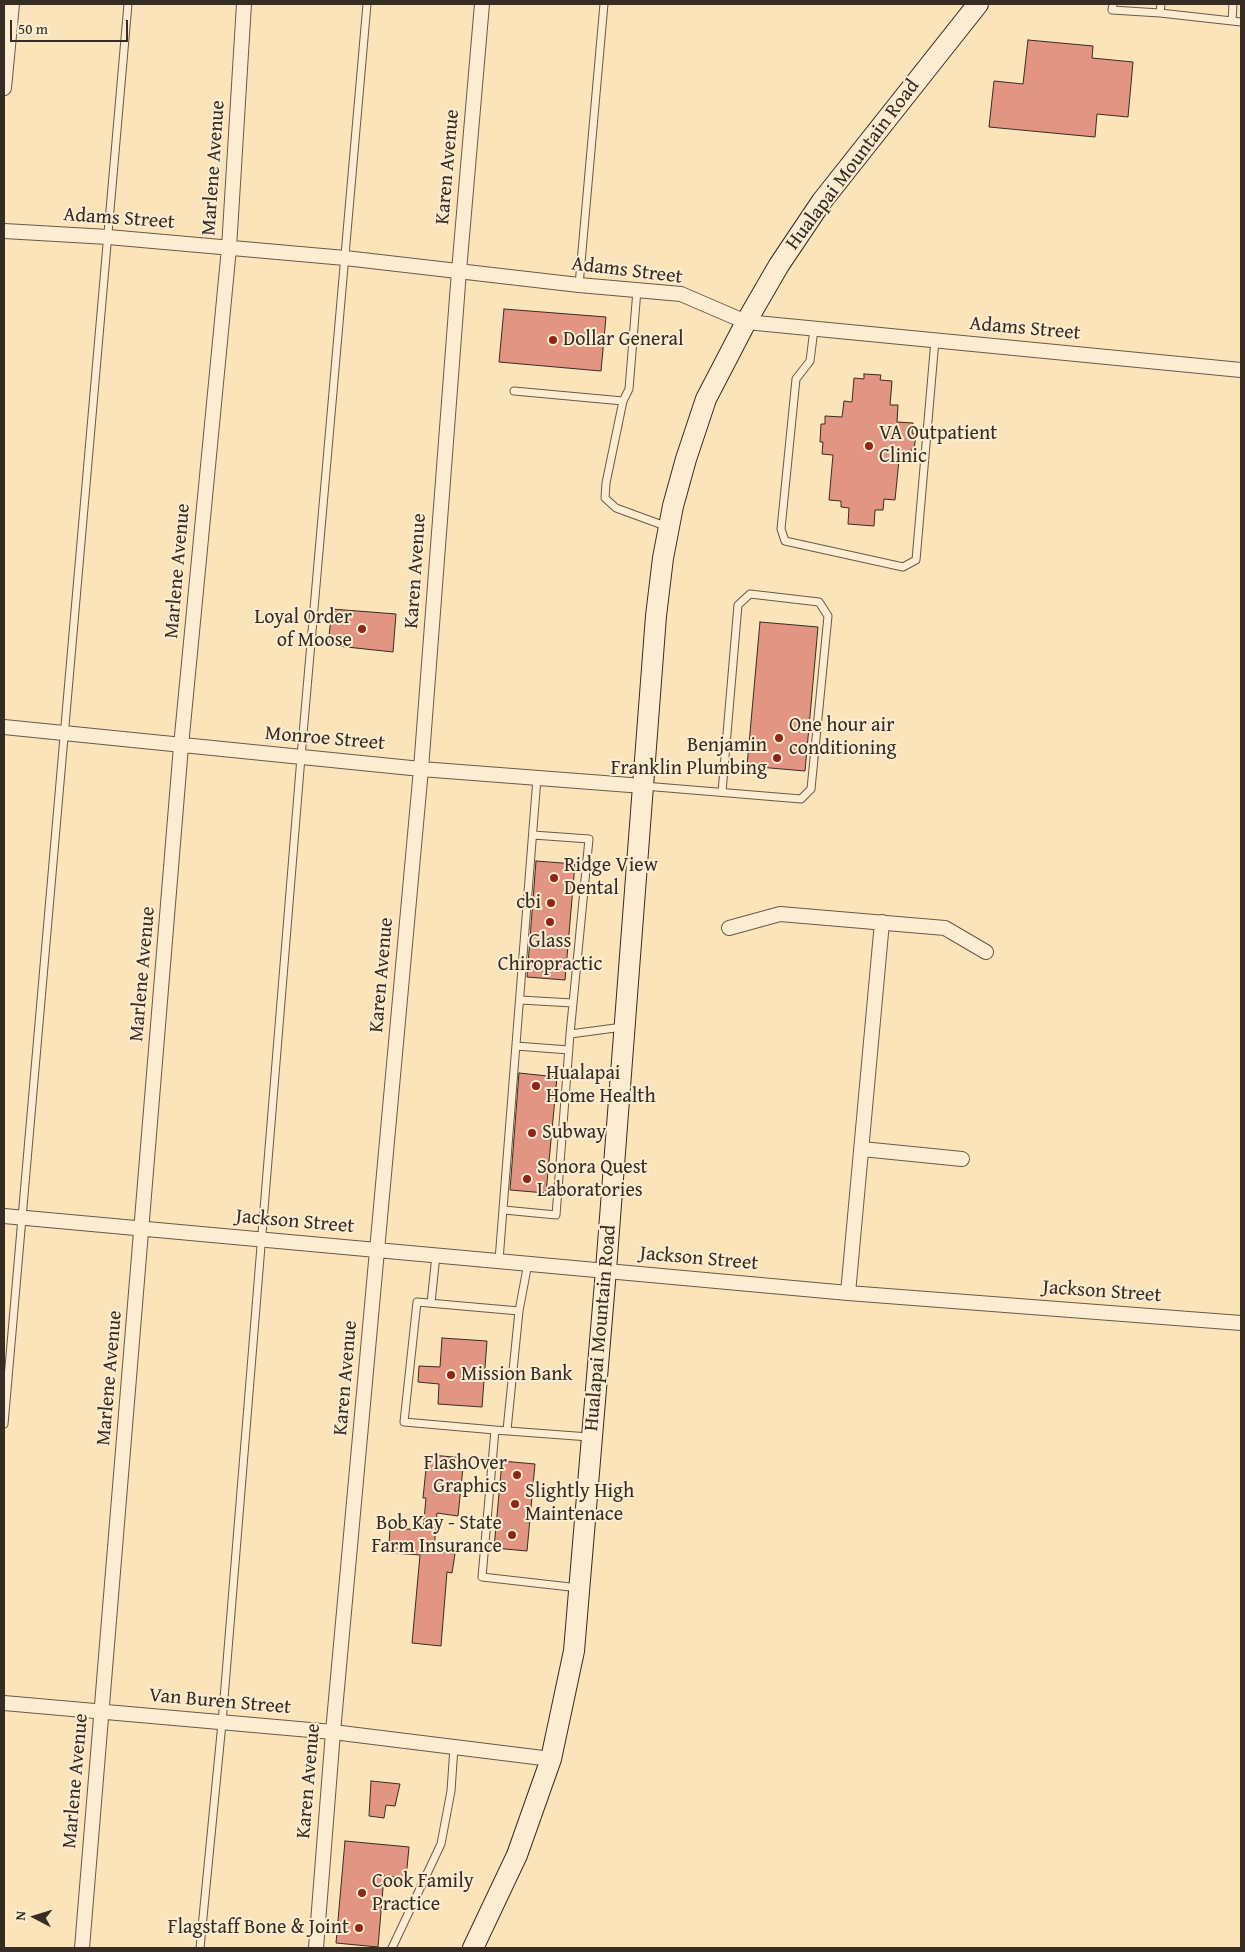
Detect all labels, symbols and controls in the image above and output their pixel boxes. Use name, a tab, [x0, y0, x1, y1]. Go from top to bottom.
scale bar	[12, 10, 130, 42]
text: 50 m	[18, 18, 48, 39]
street label: Hualapai Mountain Road	[781, 75, 925, 255]
street label: Marlene Avenue	[197, 100, 231, 236]
street label: Karen Avenue	[431, 108, 465, 226]
street label: Adams Street	[63, 203, 175, 235]
street label: Adams Street	[570, 252, 684, 290]
street label: Adams Street	[968, 312, 1082, 346]
place label: Dollar General	[563, 328, 684, 352]
marker: Dollar General	[547, 334, 559, 346]
place label: VA Outpatient Clinic	[879, 422, 997, 469]
marker: VA Outpatient Clinic	[863, 440, 875, 452]
street label: Marlene Avenue	[160, 502, 196, 640]
street label: Karen Avenue	[400, 512, 432, 630]
place label: Loyal Order of Moose	[254, 606, 352, 653]
marker: Loyal Order of Moose	[356, 623, 368, 635]
place label: One hour air conditioning	[789, 714, 896, 761]
street label: Monroe Street	[264, 722, 386, 756]
marker: One hour air conditioning	[773, 732, 785, 744]
place label: Benjamin Franklin Plumbing	[611, 734, 767, 781]
marker: Benjamin Franklin Plumbing	[771, 752, 783, 764]
place label: Ridge View Dental	[564, 854, 658, 901]
marker: Ridge View Dental	[548, 872, 560, 884]
place label: cbi	[516, 891, 541, 915]
marker: cbi	[545, 897, 557, 909]
street label: Marlene Avenue	[125, 905, 161, 1043]
street label: Karen Avenue	[365, 916, 399, 1034]
marker: Glass Chiropractic	[544, 916, 556, 928]
place label: Glass Chiropractic	[498, 930, 602, 977]
place label: Hualapai Home Health	[546, 1062, 656, 1109]
marker: Hualapai Home Health	[530, 1080, 542, 1092]
place label: Subway	[542, 1121, 606, 1145]
marker: Subway	[526, 1127, 538, 1139]
place label: Sonora Quest Laboratories	[537, 1156, 648, 1203]
marker: Sonora Quest Laboratories	[521, 1173, 533, 1185]
street label: Jackson Street	[235, 1205, 355, 1239]
street label: Hualapai Mountain Road	[580, 1224, 622, 1432]
street label: Jackson Street	[639, 1242, 759, 1276]
street label: Jackson Street	[1042, 1276, 1162, 1308]
street label: Marlene Avenue	[92, 1309, 128, 1447]
street label: Karen Avenue	[329, 1319, 363, 1437]
place label: Mission Bank	[461, 1363, 573, 1387]
marker: Mission Bank	[445, 1369, 457, 1381]
place label: FlashOver Graphics	[424, 1452, 507, 1499]
marker: FlashOver Graphics	[511, 1469, 523, 1481]
place label: Slightly High Maintenace	[525, 1480, 634, 1527]
marker: Slightly High Maintenace	[509, 1498, 521, 1510]
place label: Bob Kay - State Farm Insurance	[371, 1512, 502, 1559]
marker: Bob Kay - State Farm Insurance	[506, 1529, 518, 1541]
street label: Van Buren Street	[148, 1684, 292, 1720]
street label: Marlene Avenue	[58, 1712, 94, 1850]
street label: Karen Avenue	[292, 1722, 326, 1840]
place label: Cook Family Practice	[372, 1870, 474, 1917]
marker: Cook Family Practice	[356, 1887, 368, 1899]
north arrow	[10, 1892, 60, 1942]
text: N	[10, 1910, 30, 1921]
place label: Flagstaff Bone & Joint	[168, 1916, 349, 1940]
marker: Flagstaff Bone & Joint	[353, 1922, 365, 1934]

